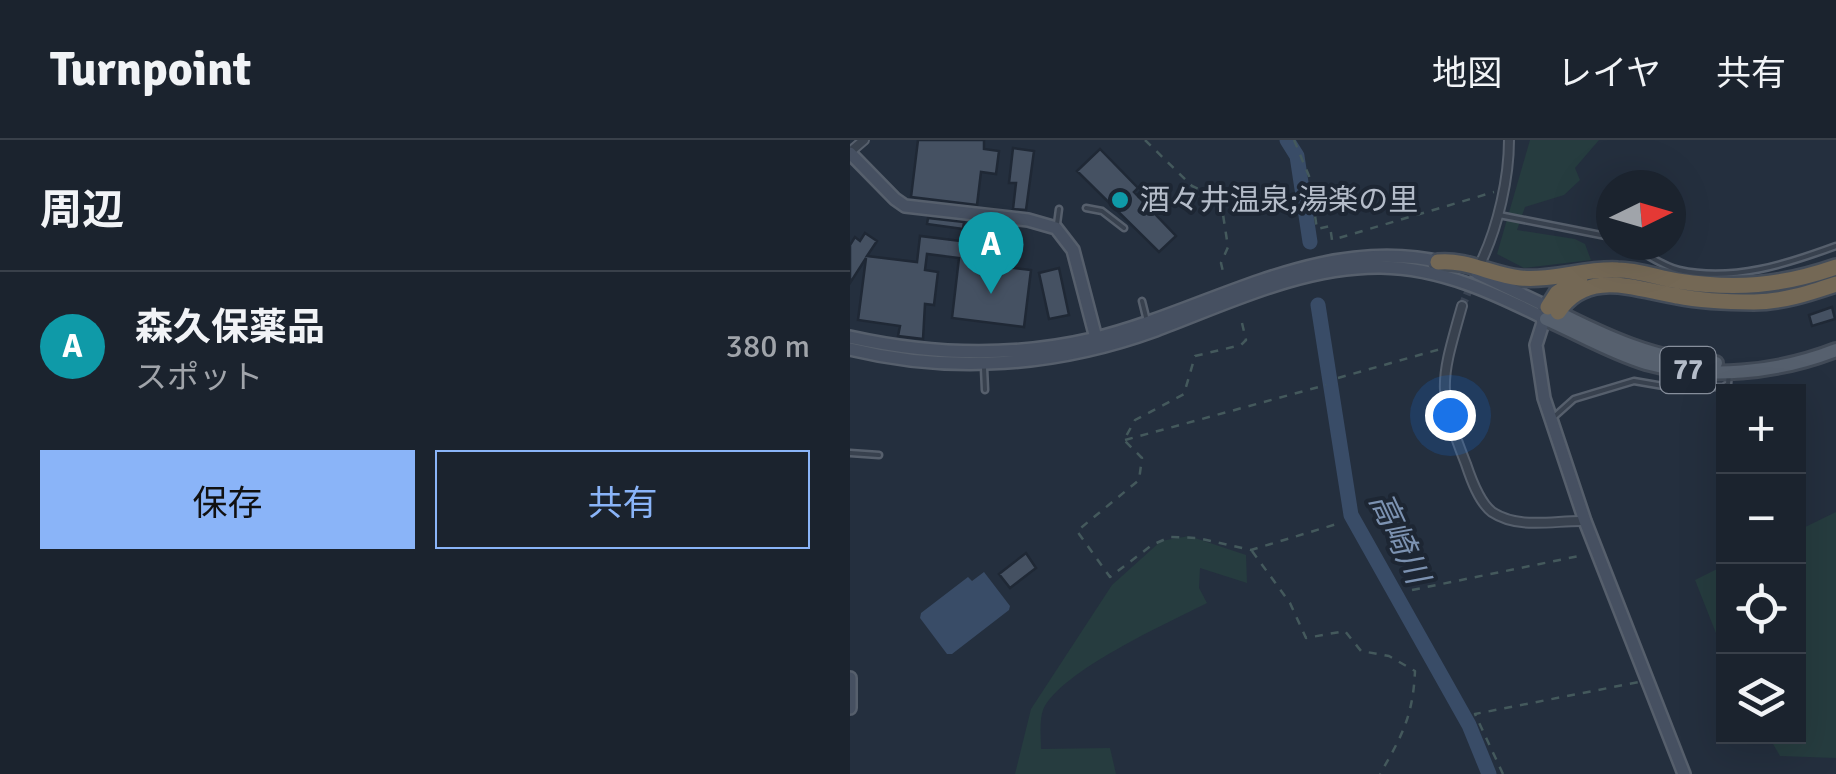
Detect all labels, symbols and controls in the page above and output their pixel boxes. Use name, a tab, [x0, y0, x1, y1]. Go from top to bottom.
text: Turnpoint	[50, 40, 251, 99]
text: 地図	[1432, 52, 1502, 95]
text: レイヤ	[1557, 52, 1661, 95]
text: 共有	[1716, 52, 1786, 95]
north arrow	[1596, 170, 1686, 260]
place label: 酒々井温泉;湯楽の里	[1140, 182, 1418, 219]
text: 周辺	[40, 185, 124, 236]
marker: 酒々井温泉;湯楽の里	[1109, 189, 1131, 211]
pin: A	[958, 212, 1024, 294]
text: 森久保薬品	[135, 304, 325, 351]
text: A	[62, 327, 83, 366]
text: 380 m	[726, 327, 810, 366]
road number: 77	[1660, 347, 1716, 393]
text: スポット	[135, 358, 263, 397]
map controls	[1716, 384, 1806, 744]
button: +	[1716, 384, 1806, 474]
your location	[1425, 390, 1476, 441]
button: 保存	[40, 450, 415, 549]
button: 共有	[435, 450, 810, 549]
button: −	[1716, 474, 1806, 564]
water label: 高崎川	[1361, 486, 1438, 592]
button: locate	[1716, 564, 1806, 654]
button: layers	[1716, 654, 1806, 744]

